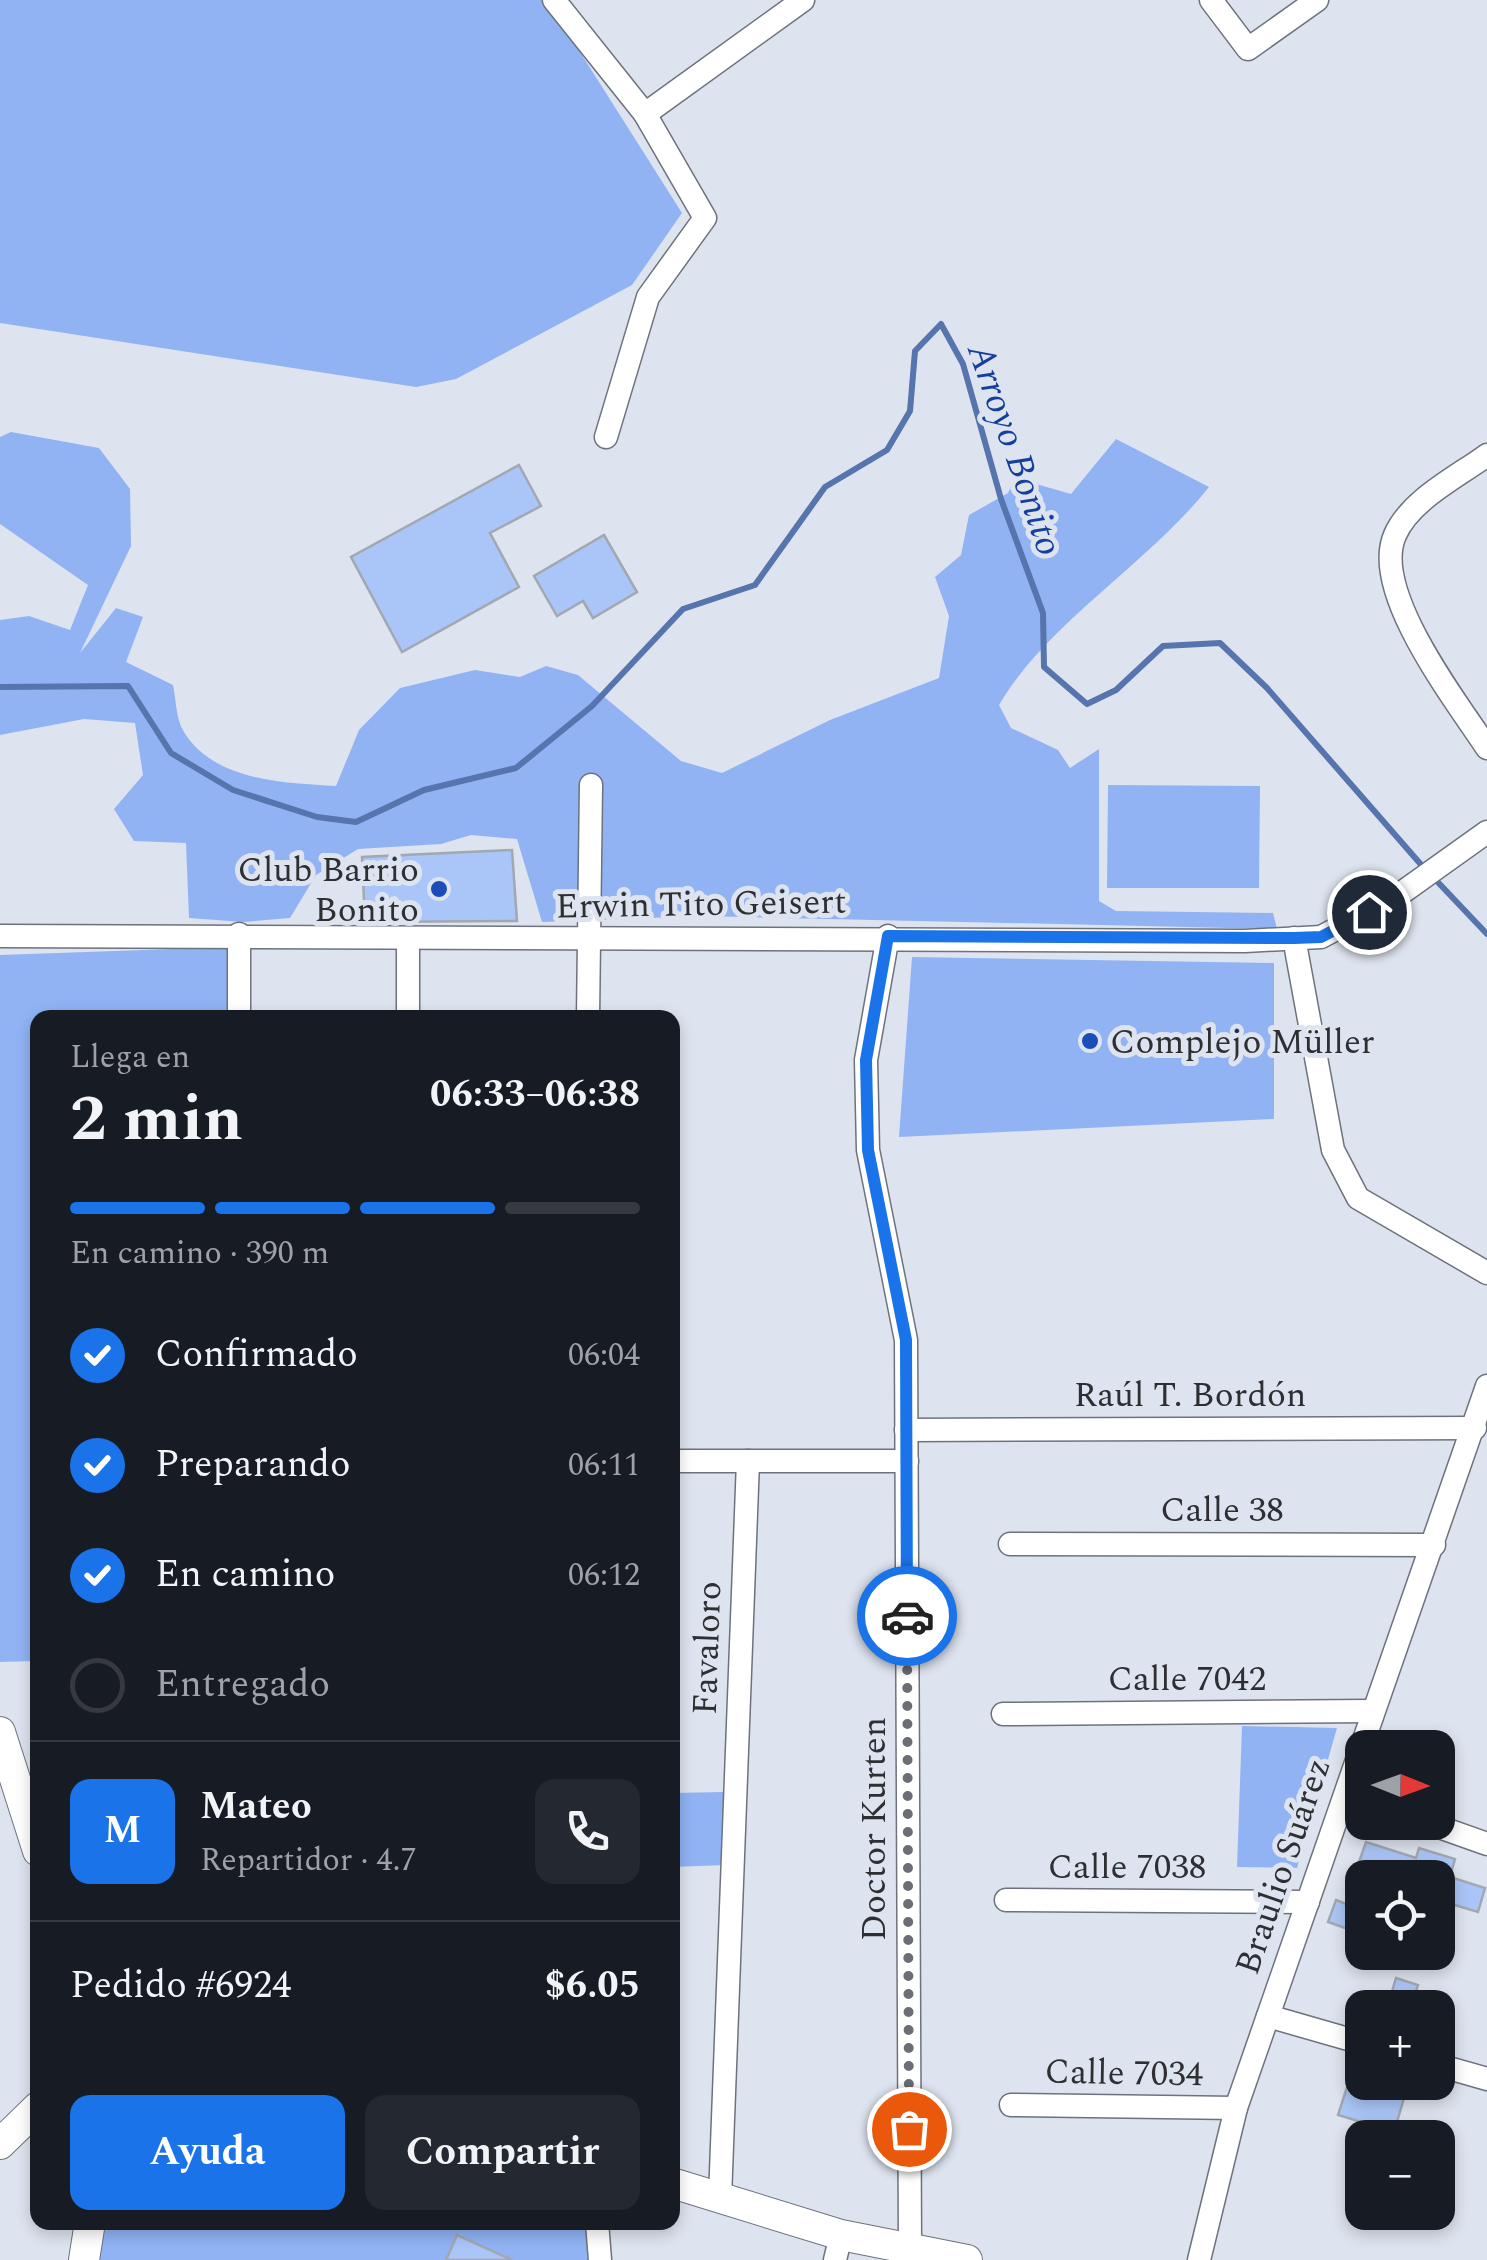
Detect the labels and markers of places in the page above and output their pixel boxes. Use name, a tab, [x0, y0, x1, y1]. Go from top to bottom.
place label: Club Barrio Bonito	[238, 844, 419, 937]
pin	[1327, 870, 1412, 955]
marker: Club Barrio Bonito	[428, 878, 450, 900]
place label: Complejo Müller	[1110, 1016, 1375, 1069]
marker: Complejo Müller	[1079, 1030, 1101, 1052]
pin	[867, 2087, 952, 2172]

